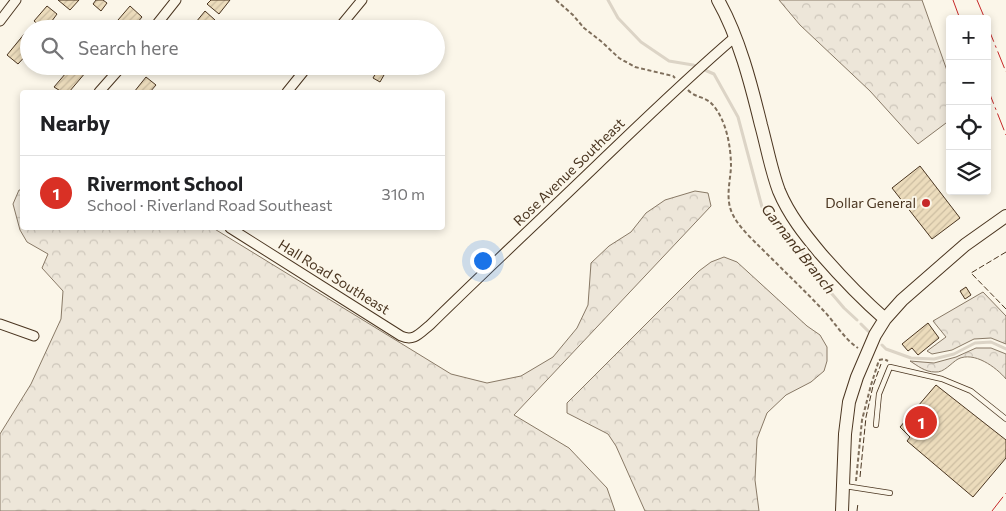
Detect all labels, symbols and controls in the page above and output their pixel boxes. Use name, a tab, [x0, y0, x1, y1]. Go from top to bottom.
map controls	[946, 15, 991, 195]
button: +	[946, 15, 991, 60]
search box	[20, 20, 445, 75]
icon: search	[38, 34, 66, 62]
text: Search here	[78, 36, 178, 59]
button: −	[946, 60, 991, 105]
button: locate	[946, 105, 991, 150]
text: Nearby	[40, 110, 110, 135]
street label: Rose Avenue Southeast	[510, 114, 628, 229]
button: layers	[946, 150, 991, 195]
text: Rivermont School	[87, 172, 243, 195]
text: 1	[52, 184, 60, 203]
text: 310 m	[382, 184, 425, 203]
place label: Dollar General	[825, 194, 916, 211]
text: School · Riverland Road Southeast	[87, 195, 333, 214]
marker: Dollar General	[920, 197, 932, 209]
water label: Garnand Branch	[758, 200, 840, 297]
street label: Hall Road Southeast	[276, 235, 393, 318]
your location	[470, 248, 496, 274]
pin: 1	[905, 403, 937, 441]

